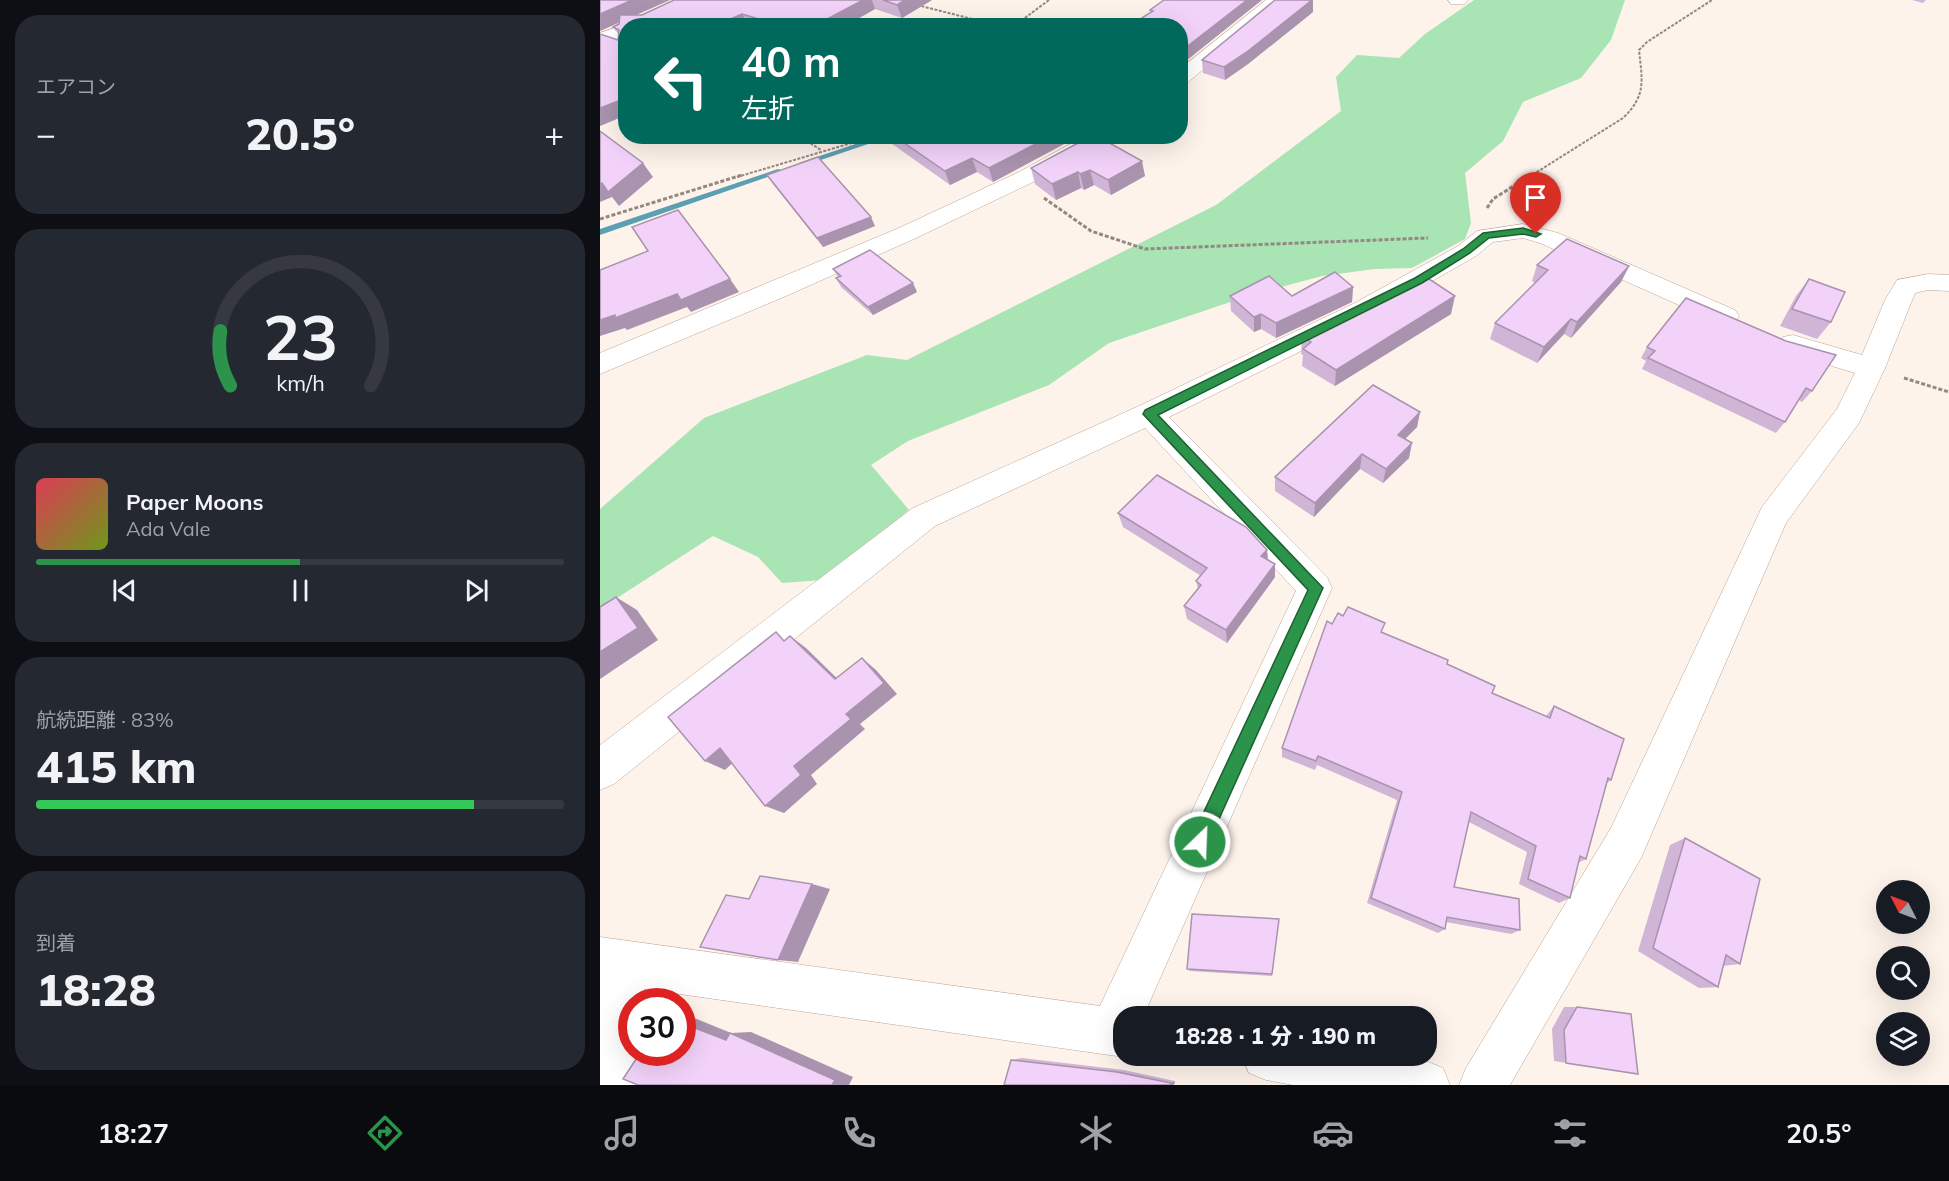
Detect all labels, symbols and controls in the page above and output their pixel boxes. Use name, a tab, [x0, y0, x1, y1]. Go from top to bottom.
text: 40 m	[741, 35, 841, 88]
icon: left	[642, 42, 720, 120]
text: エアコン	[36, 74, 116, 99]
text: 左折	[741, 91, 795, 125]
text: 20.5°	[245, 105, 355, 161]
text: −	[36, 113, 56, 154]
text: +	[544, 113, 564, 154]
pin	[1510, 172, 1561, 234]
icon: arrive	[1519, 181, 1552, 214]
text: 23	[263, 297, 337, 376]
text: km/h	[276, 369, 324, 396]
text: Paper Moons	[126, 488, 264, 516]
text: Ada Vale	[126, 516, 210, 541]
icon: previous	[108, 574, 141, 607]
icon: pause	[284, 574, 317, 607]
icon: next	[460, 574, 493, 607]
text: 航続距離 · 83%	[36, 707, 174, 732]
text: 415 km	[36, 738, 197, 794]
position arrow	[1168, 810, 1232, 874]
north arrow	[1876, 880, 1930, 934]
map controls	[1876, 880, 1930, 1066]
text: 到着	[36, 930, 76, 955]
button: search	[1876, 946, 1930, 1000]
text: 18:28	[36, 961, 156, 1017]
speed limit sign: 30	[618, 988, 696, 1066]
button: layers	[1876, 1012, 1930, 1066]
text: 18:28 · 1 分 · 190 m	[1174, 1022, 1376, 1050]
icon: directions	[364, 1112, 406, 1154]
icon: music	[601, 1112, 643, 1154]
icon: phone	[838, 1112, 880, 1154]
icon: climate	[1075, 1112, 1117, 1154]
icon: car	[1312, 1112, 1354, 1154]
icon: filters	[1549, 1112, 1591, 1154]
text: 18:27	[97, 1116, 169, 1150]
text: 20.5°	[1786, 1116, 1851, 1150]

